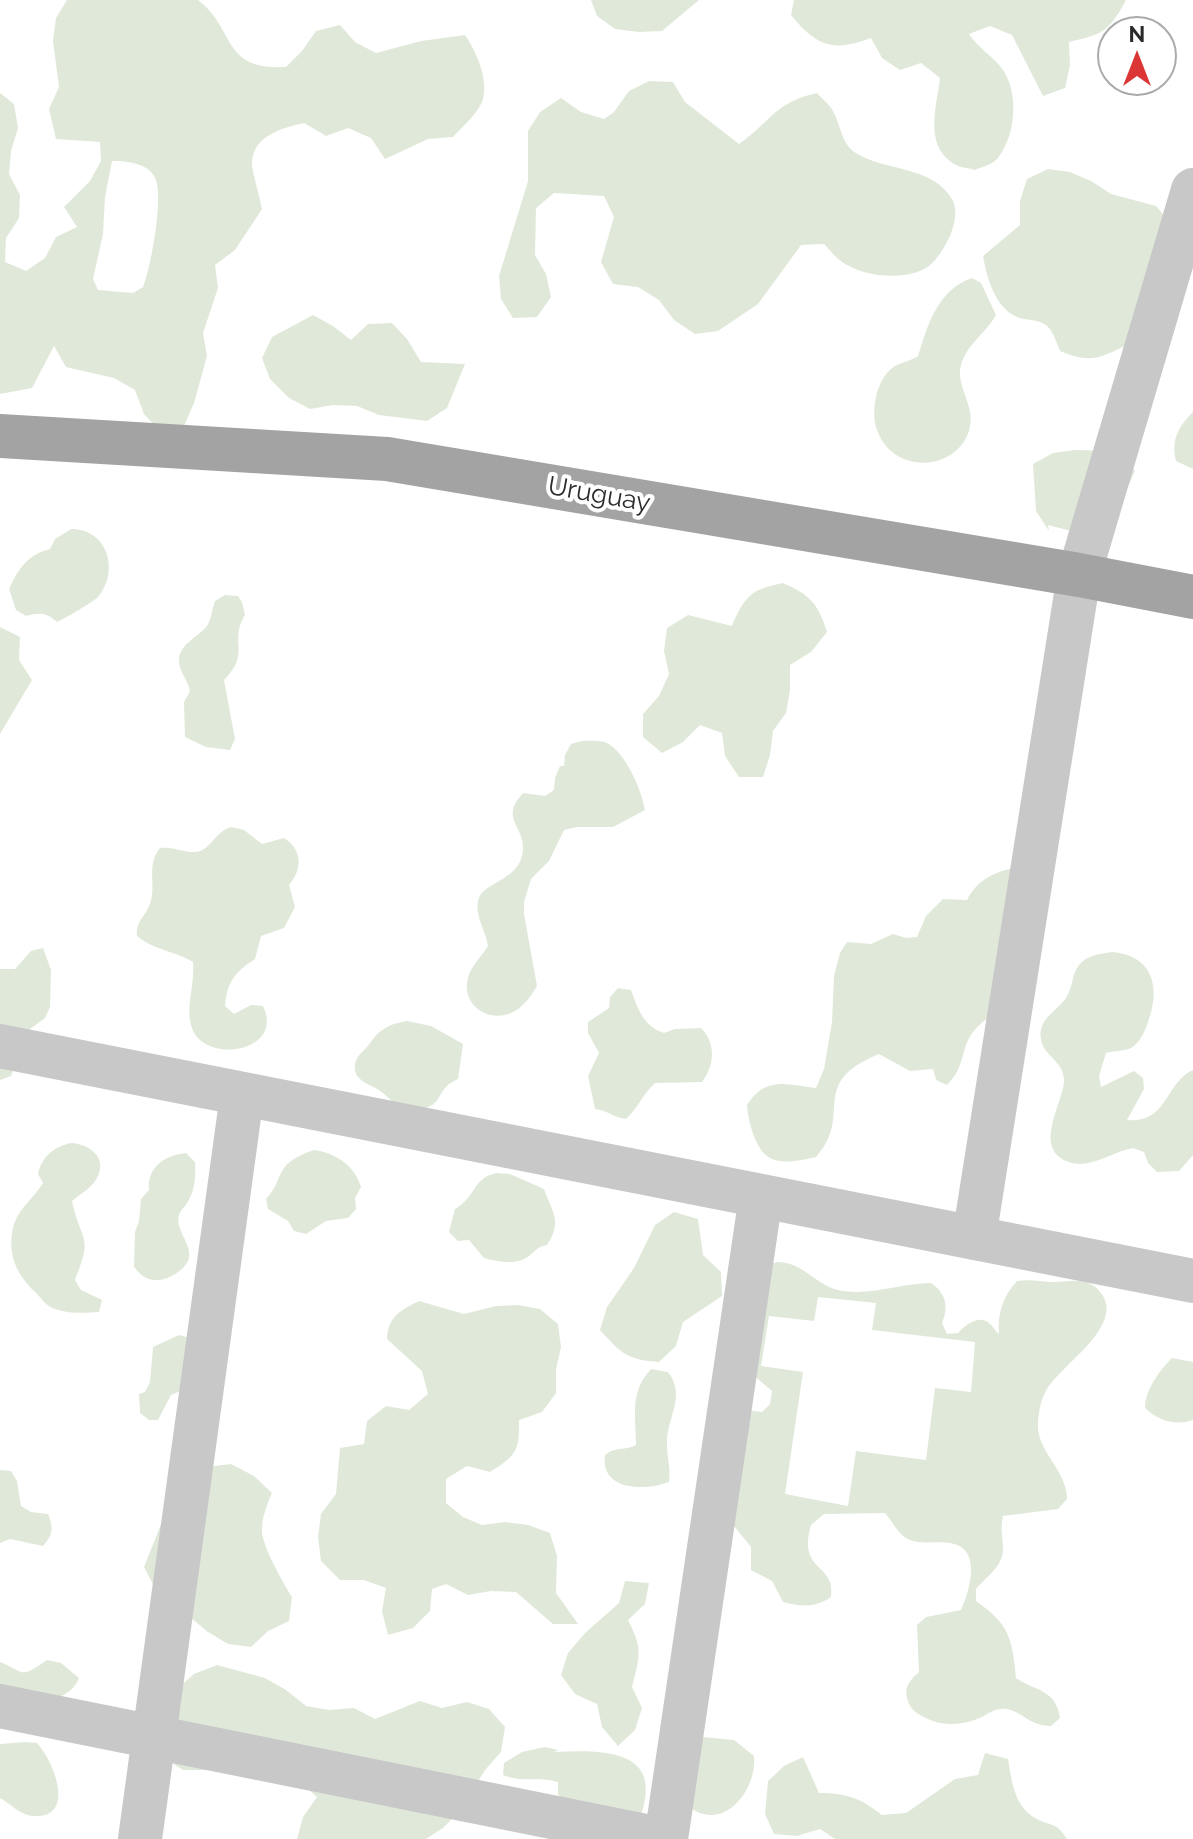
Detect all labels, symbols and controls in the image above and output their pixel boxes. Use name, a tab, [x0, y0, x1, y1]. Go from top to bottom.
north arrow	[1097, 16, 1177, 96]
text: N	[1129, 21, 1145, 47]
street label: Uruguay	[545, 471, 653, 519]

